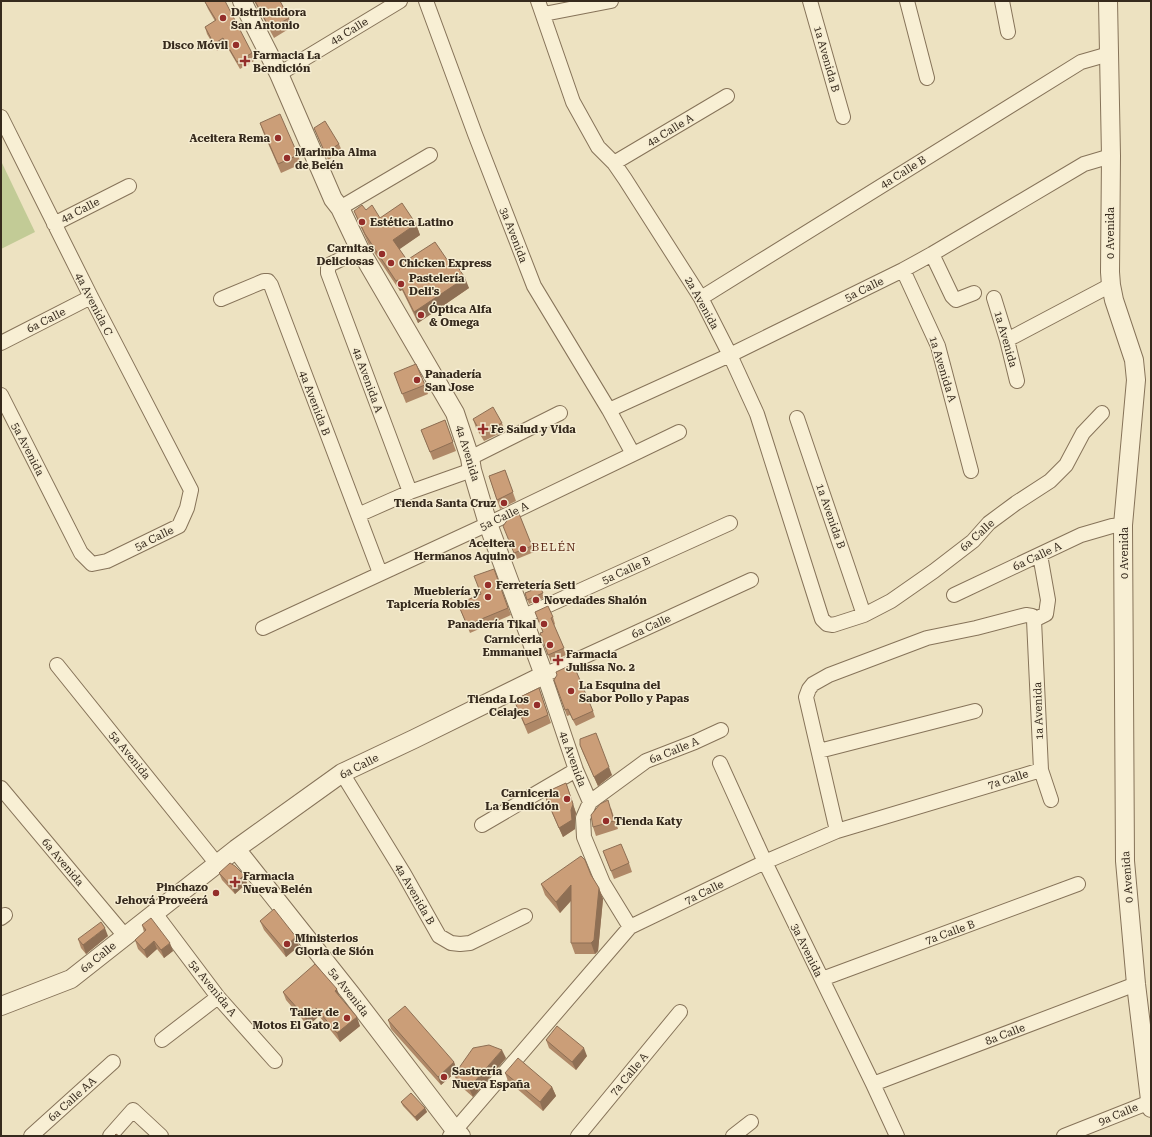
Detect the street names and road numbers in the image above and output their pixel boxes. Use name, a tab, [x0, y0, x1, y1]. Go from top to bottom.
street label: 4a Calle	[328, 15, 370, 48]
street label: 1a Avenida B	[811, 25, 842, 94]
street label: 4a Calle A	[645, 111, 696, 149]
street label: 4a Calle B	[878, 153, 929, 192]
street label: 4a Calle	[59, 195, 102, 226]
street label: 3a Avenida	[497, 206, 530, 265]
street label: 0 Avenida	[1104, 207, 1117, 259]
street label: 4a Avenida C	[72, 271, 115, 338]
street label: 5a Calle	[843, 274, 886, 304]
street label: 2a Avenida	[682, 275, 721, 332]
street label: 6a Calle	[25, 305, 68, 336]
street label: 1a Avenida	[991, 309, 1020, 369]
street label: 1a Avenida A	[926, 334, 959, 404]
street label: 4a Avenida A	[350, 346, 385, 415]
street label: 4a Avenida B	[296, 369, 333, 437]
street label: 5a Avenida	[9, 420, 47, 478]
street label: 4a Avenida	[453, 423, 482, 483]
street label: 1a Avenida B	[813, 482, 848, 551]
street label: 5a Calle A	[478, 499, 531, 533]
street label: 6a Calle	[958, 517, 997, 554]
street label: 5a Calle	[133, 523, 176, 553]
street label: 0 Avenida	[1118, 527, 1131, 579]
street label: 6a Calle A	[1011, 539, 1064, 573]
street label: 5a Calle B	[600, 554, 652, 587]
street label: 6a Calle	[630, 612, 673, 641]
street label: 1a Avenida	[1031, 682, 1046, 740]
street label: 5a Avenida	[106, 729, 153, 782]
street label: 4a Avenida	[556, 730, 589, 789]
street label: 6a Calle A	[648, 735, 701, 766]
street label: 6a Calle	[338, 751, 381, 782]
street label: 7a Calle	[986, 767, 1030, 792]
street label: 6a Avenida	[39, 836, 86, 889]
street label: 0 Avenida	[1119, 850, 1136, 903]
street label: 4a Avenida B	[392, 861, 437, 927]
street label: 7a Calle	[683, 877, 726, 907]
street label: 7a Calle B	[924, 918, 977, 947]
street label: 3a Avenida	[788, 921, 825, 979]
street label: 6a Calle	[78, 939, 119, 976]
street label: 5a Avenida A	[186, 958, 239, 1019]
street label: 5a Avenida	[326, 965, 372, 1019]
street label: 8a Calle	[983, 1021, 1027, 1048]
street label: 7a Calle A	[608, 1050, 651, 1098]
street label: 6a Calle AA	[46, 1074, 99, 1124]
street label: 9a Calle	[1096, 1101, 1140, 1128]

